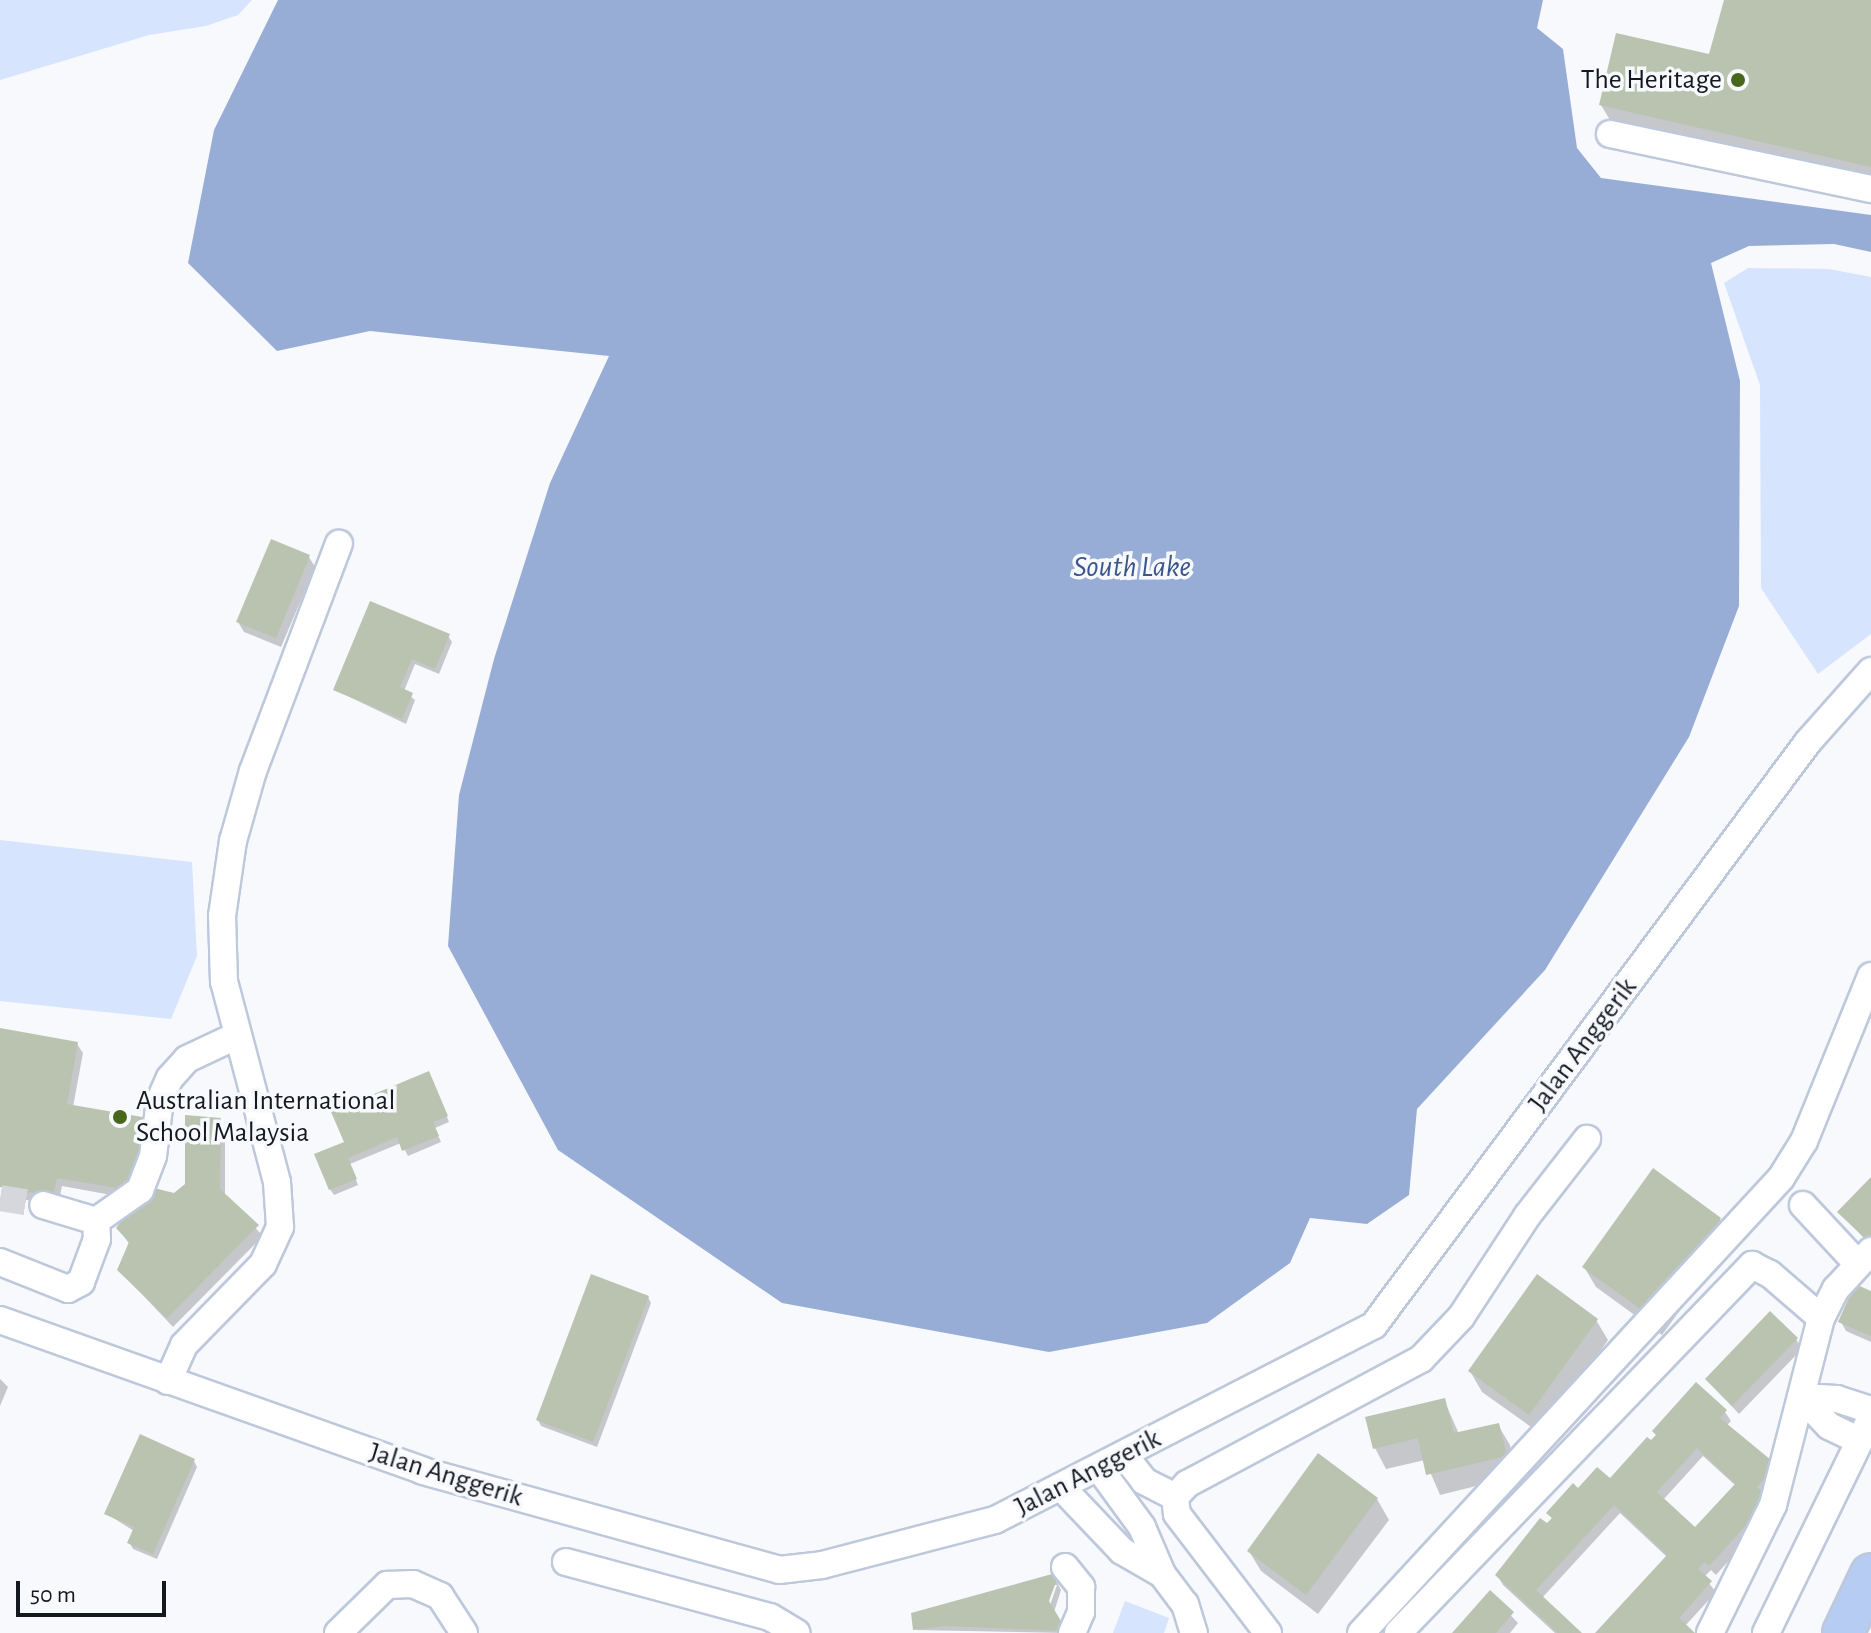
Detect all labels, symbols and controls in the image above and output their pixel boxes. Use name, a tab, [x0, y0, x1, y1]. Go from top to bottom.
place label: The Heritage	[1581, 63, 1722, 97]
marker: The Heritage	[1729, 71, 1747, 89]
water label: South Lake	[1073, 549, 1191, 585]
street label: Jalan Anggerik	[1522, 971, 1644, 1119]
place label: Australian International School Malaysia	[136, 1084, 395, 1150]
marker: Australian International School Malaysia	[111, 1108, 129, 1126]
street label: Jalan Anggerik	[1010, 1422, 1166, 1524]
street label: Jalan Anggerik	[365, 1436, 527, 1514]
scale bar	[20, 1565, 170, 1615]
text: 50 m	[30, 1583, 76, 1607]

